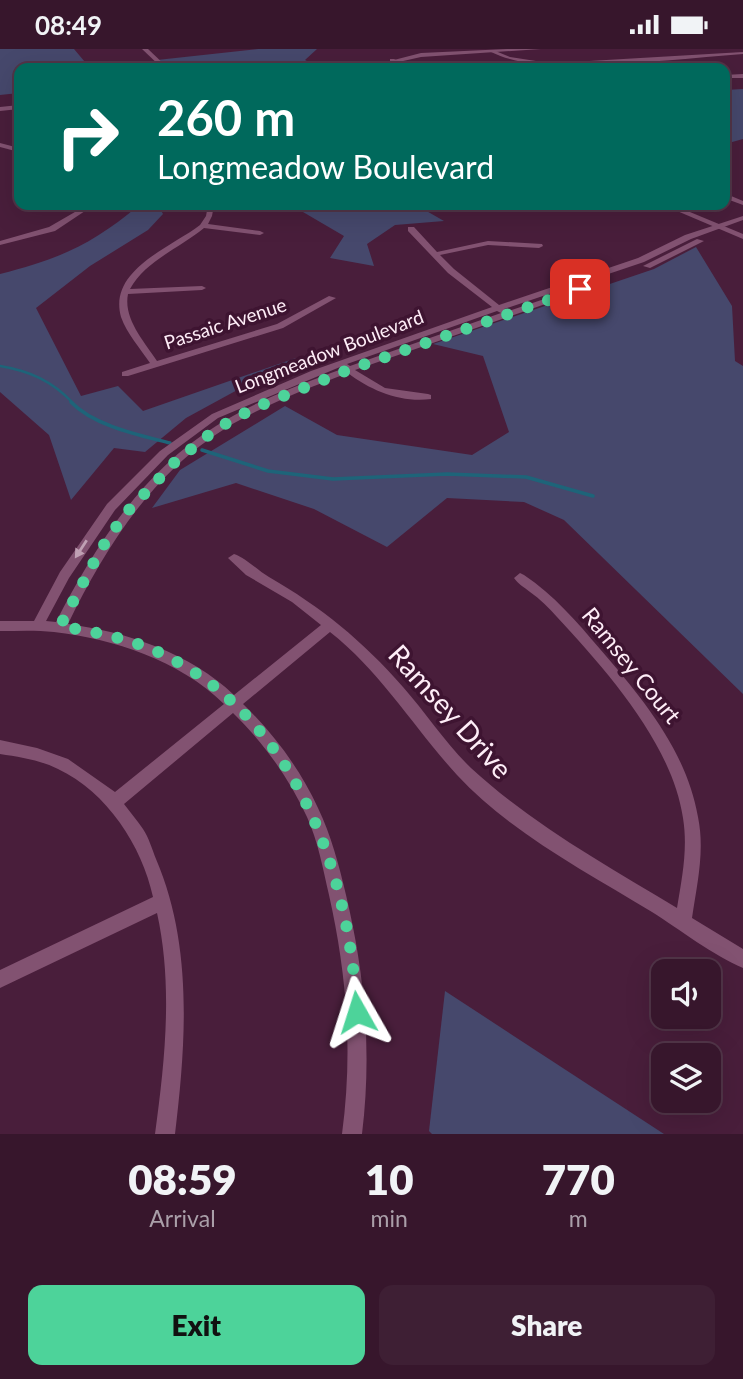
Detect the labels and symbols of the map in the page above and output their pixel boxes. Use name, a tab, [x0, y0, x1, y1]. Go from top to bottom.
pin	[550, 259, 610, 319]
street label: Passaic Avenue	[161, 292, 289, 354]
street label: Longmeadow Boulevard	[231, 304, 427, 398]
one-way arrow	[74, 539, 87, 558]
street label: Ramsey Court	[577, 601, 688, 729]
street label: Ramsey Drive	[382, 637, 520, 785]
position arrow	[320, 975, 394, 1049]

